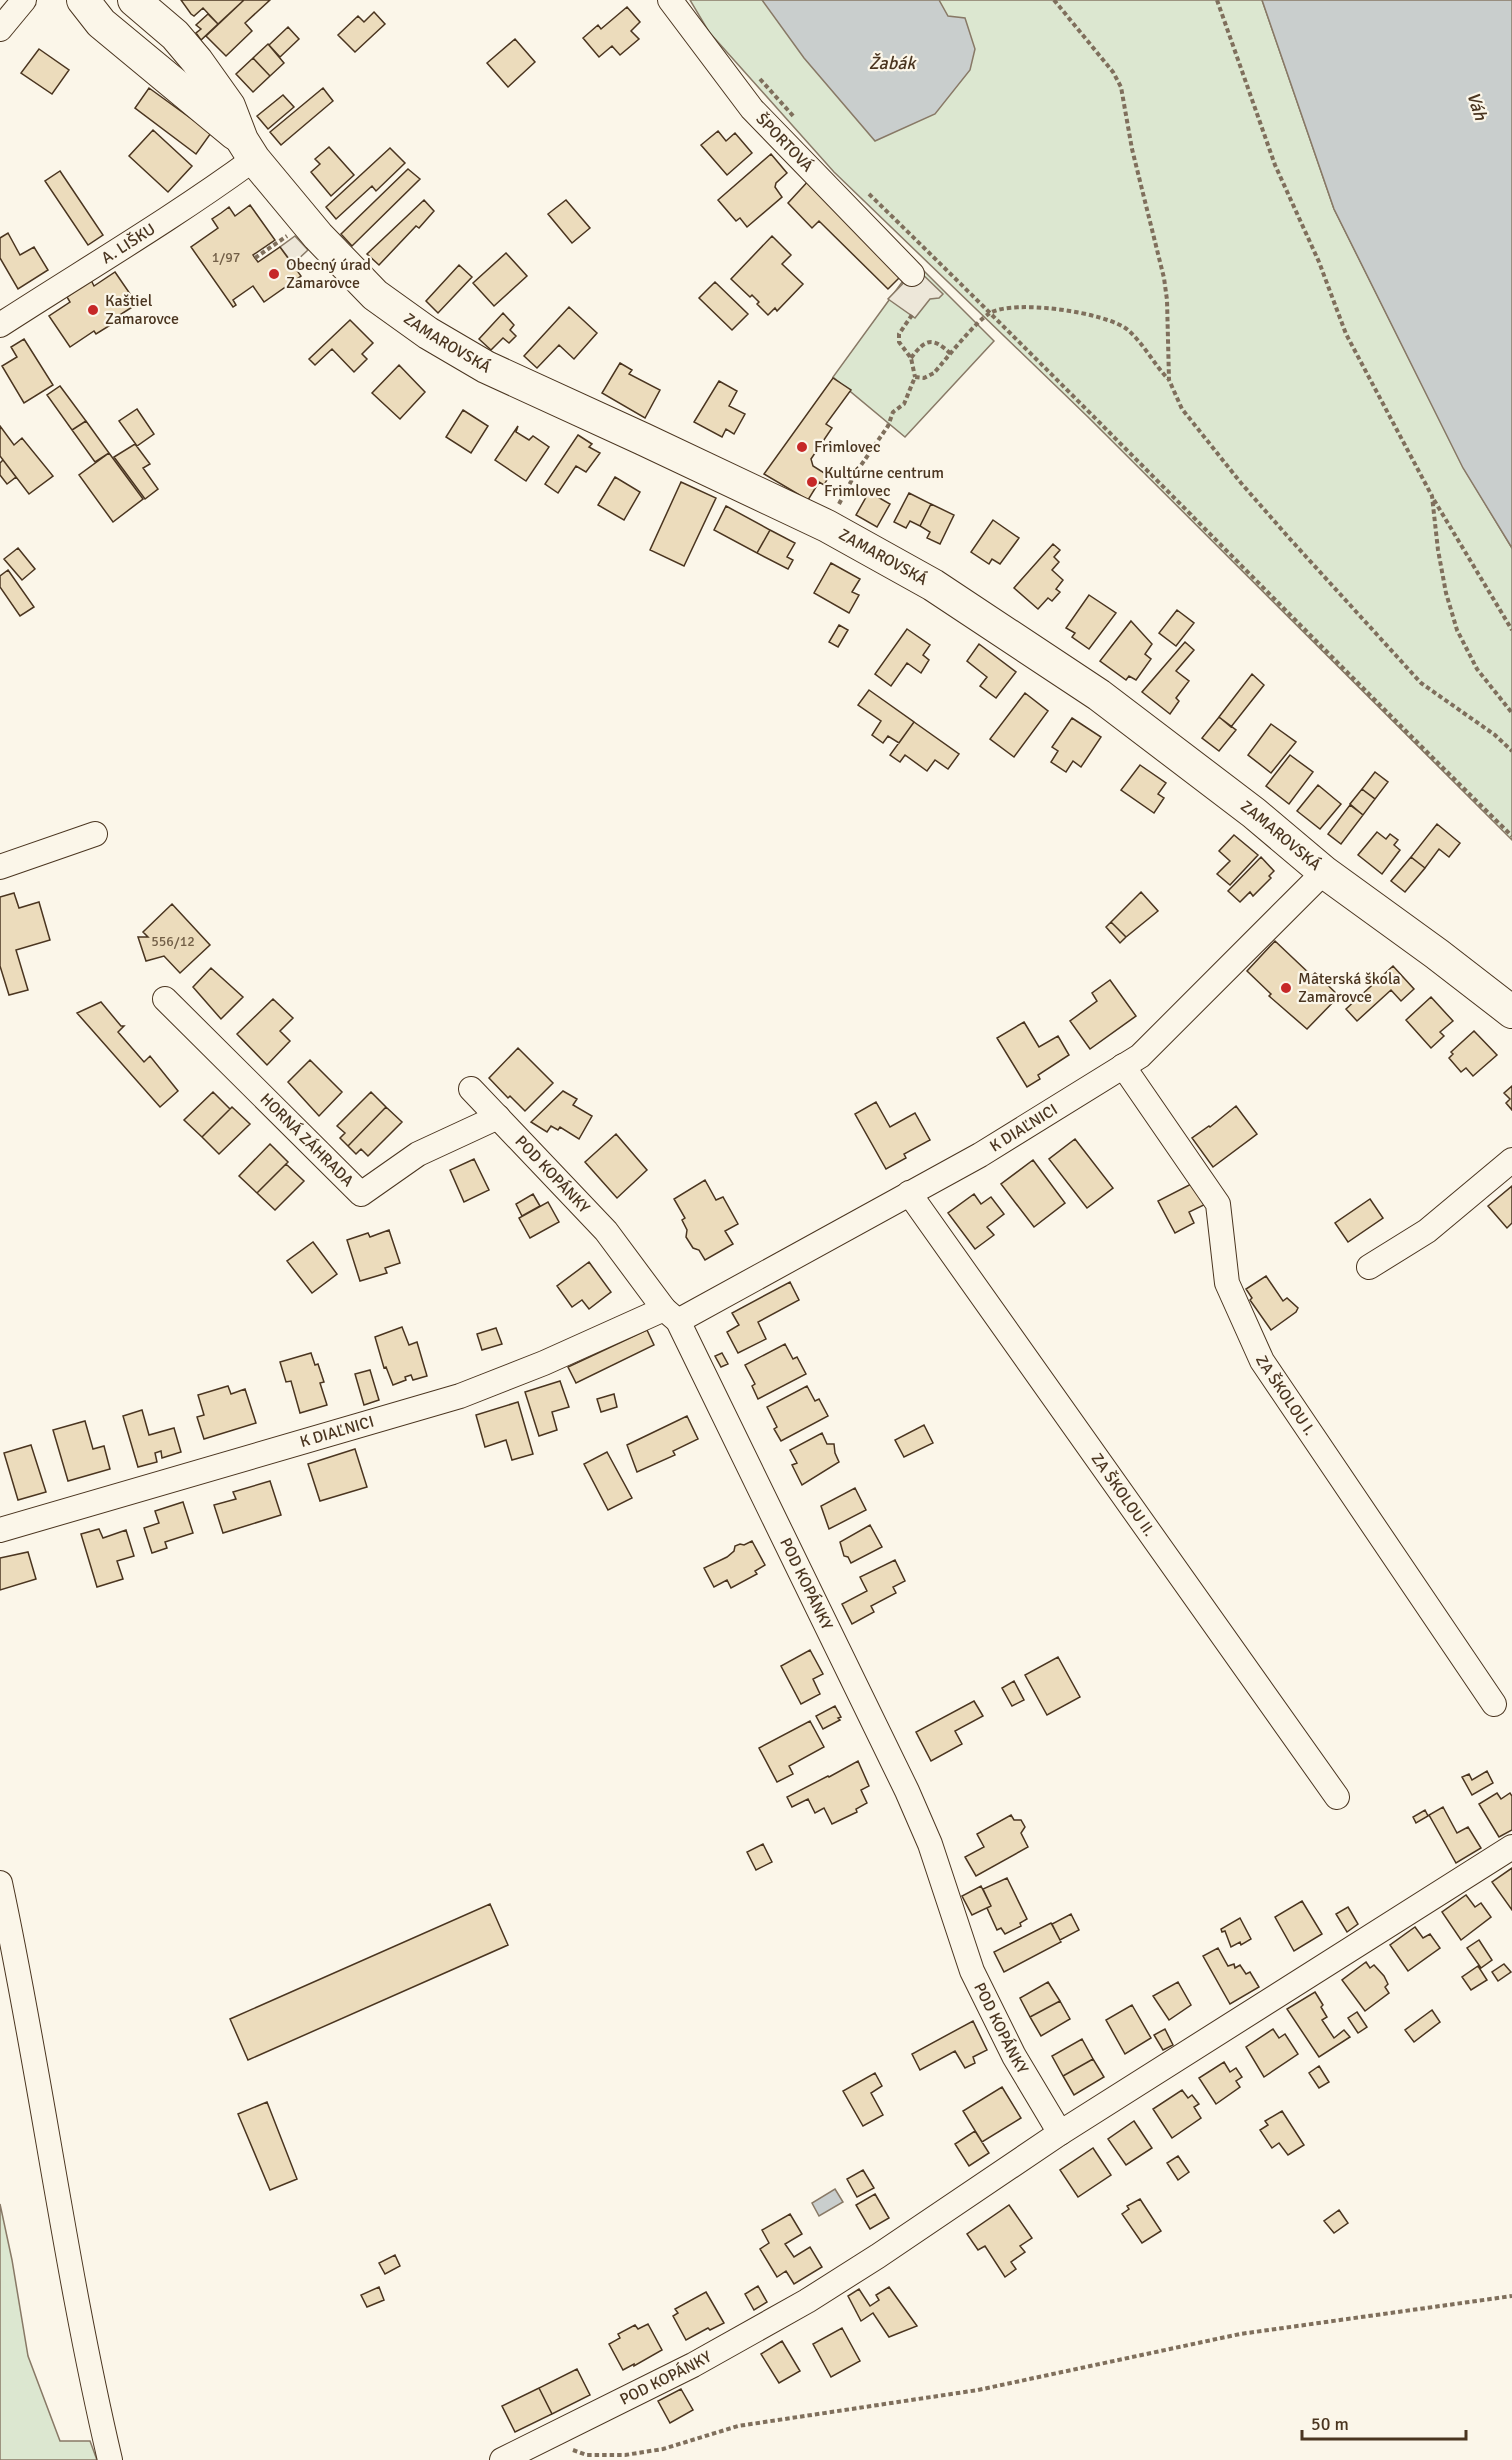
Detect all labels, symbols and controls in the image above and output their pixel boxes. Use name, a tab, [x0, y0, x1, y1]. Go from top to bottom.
water label: Žabák	[869, 52, 917, 74]
water label: Váh	[1462, 89, 1492, 124]
street label: ŠPORTOVÁ	[752, 109, 817, 176]
street label: A. LIŠKU	[98, 219, 159, 268]
house number: 1/97	[212, 249, 240, 266]
place label: Obecný úrad Zamarovce	[286, 255, 371, 293]
marker: Obecný úrad Zamarovce	[267, 267, 281, 281]
place label: Kaštiel Zamarovce	[105, 291, 179, 329]
marker: Kaštiel Zamarovce	[86, 303, 100, 317]
street label: ZAMAROVSKÁ	[400, 309, 494, 378]
place label: Frimlovec	[814, 437, 881, 457]
marker: Frimlovec	[795, 440, 809, 454]
place label: Kultúrne centrum Frimlovec	[824, 463, 944, 501]
marker: Kultúrne centrum Frimlovec	[805, 475, 819, 489]
street label: ZAMAROVSKÁ	[835, 524, 931, 590]
street label: ZAMAROVSKÁ	[1236, 796, 1325, 875]
house number: 556/12	[151, 933, 195, 950]
place label: Materská škola Zamarovce	[1298, 969, 1401, 1007]
marker: Materská škola Zamarovce	[1279, 981, 1293, 995]
street label: HORNÁ ZÁHRADA	[256, 1089, 358, 1191]
street label: K DIAĽNICI	[986, 1099, 1061, 1156]
street label: POD KOPÁNKY	[511, 1131, 594, 1218]
street label: ZA ŠKOLOU I.	[1251, 1352, 1319, 1439]
street label: K DIAĽNICI	[298, 1412, 376, 1452]
street label: ZA ŠKOLOU II.	[1087, 1449, 1159, 1540]
street label: POD KOPÁNKY	[775, 1535, 837, 1633]
street label: POD KOPÁNKY	[969, 1979, 1032, 2078]
street label: POD KOPÁNKY	[617, 2347, 715, 2410]
scale bar	[1302, 2403, 1466, 2441]
text: 50 m	[1311, 2413, 1349, 2435]

